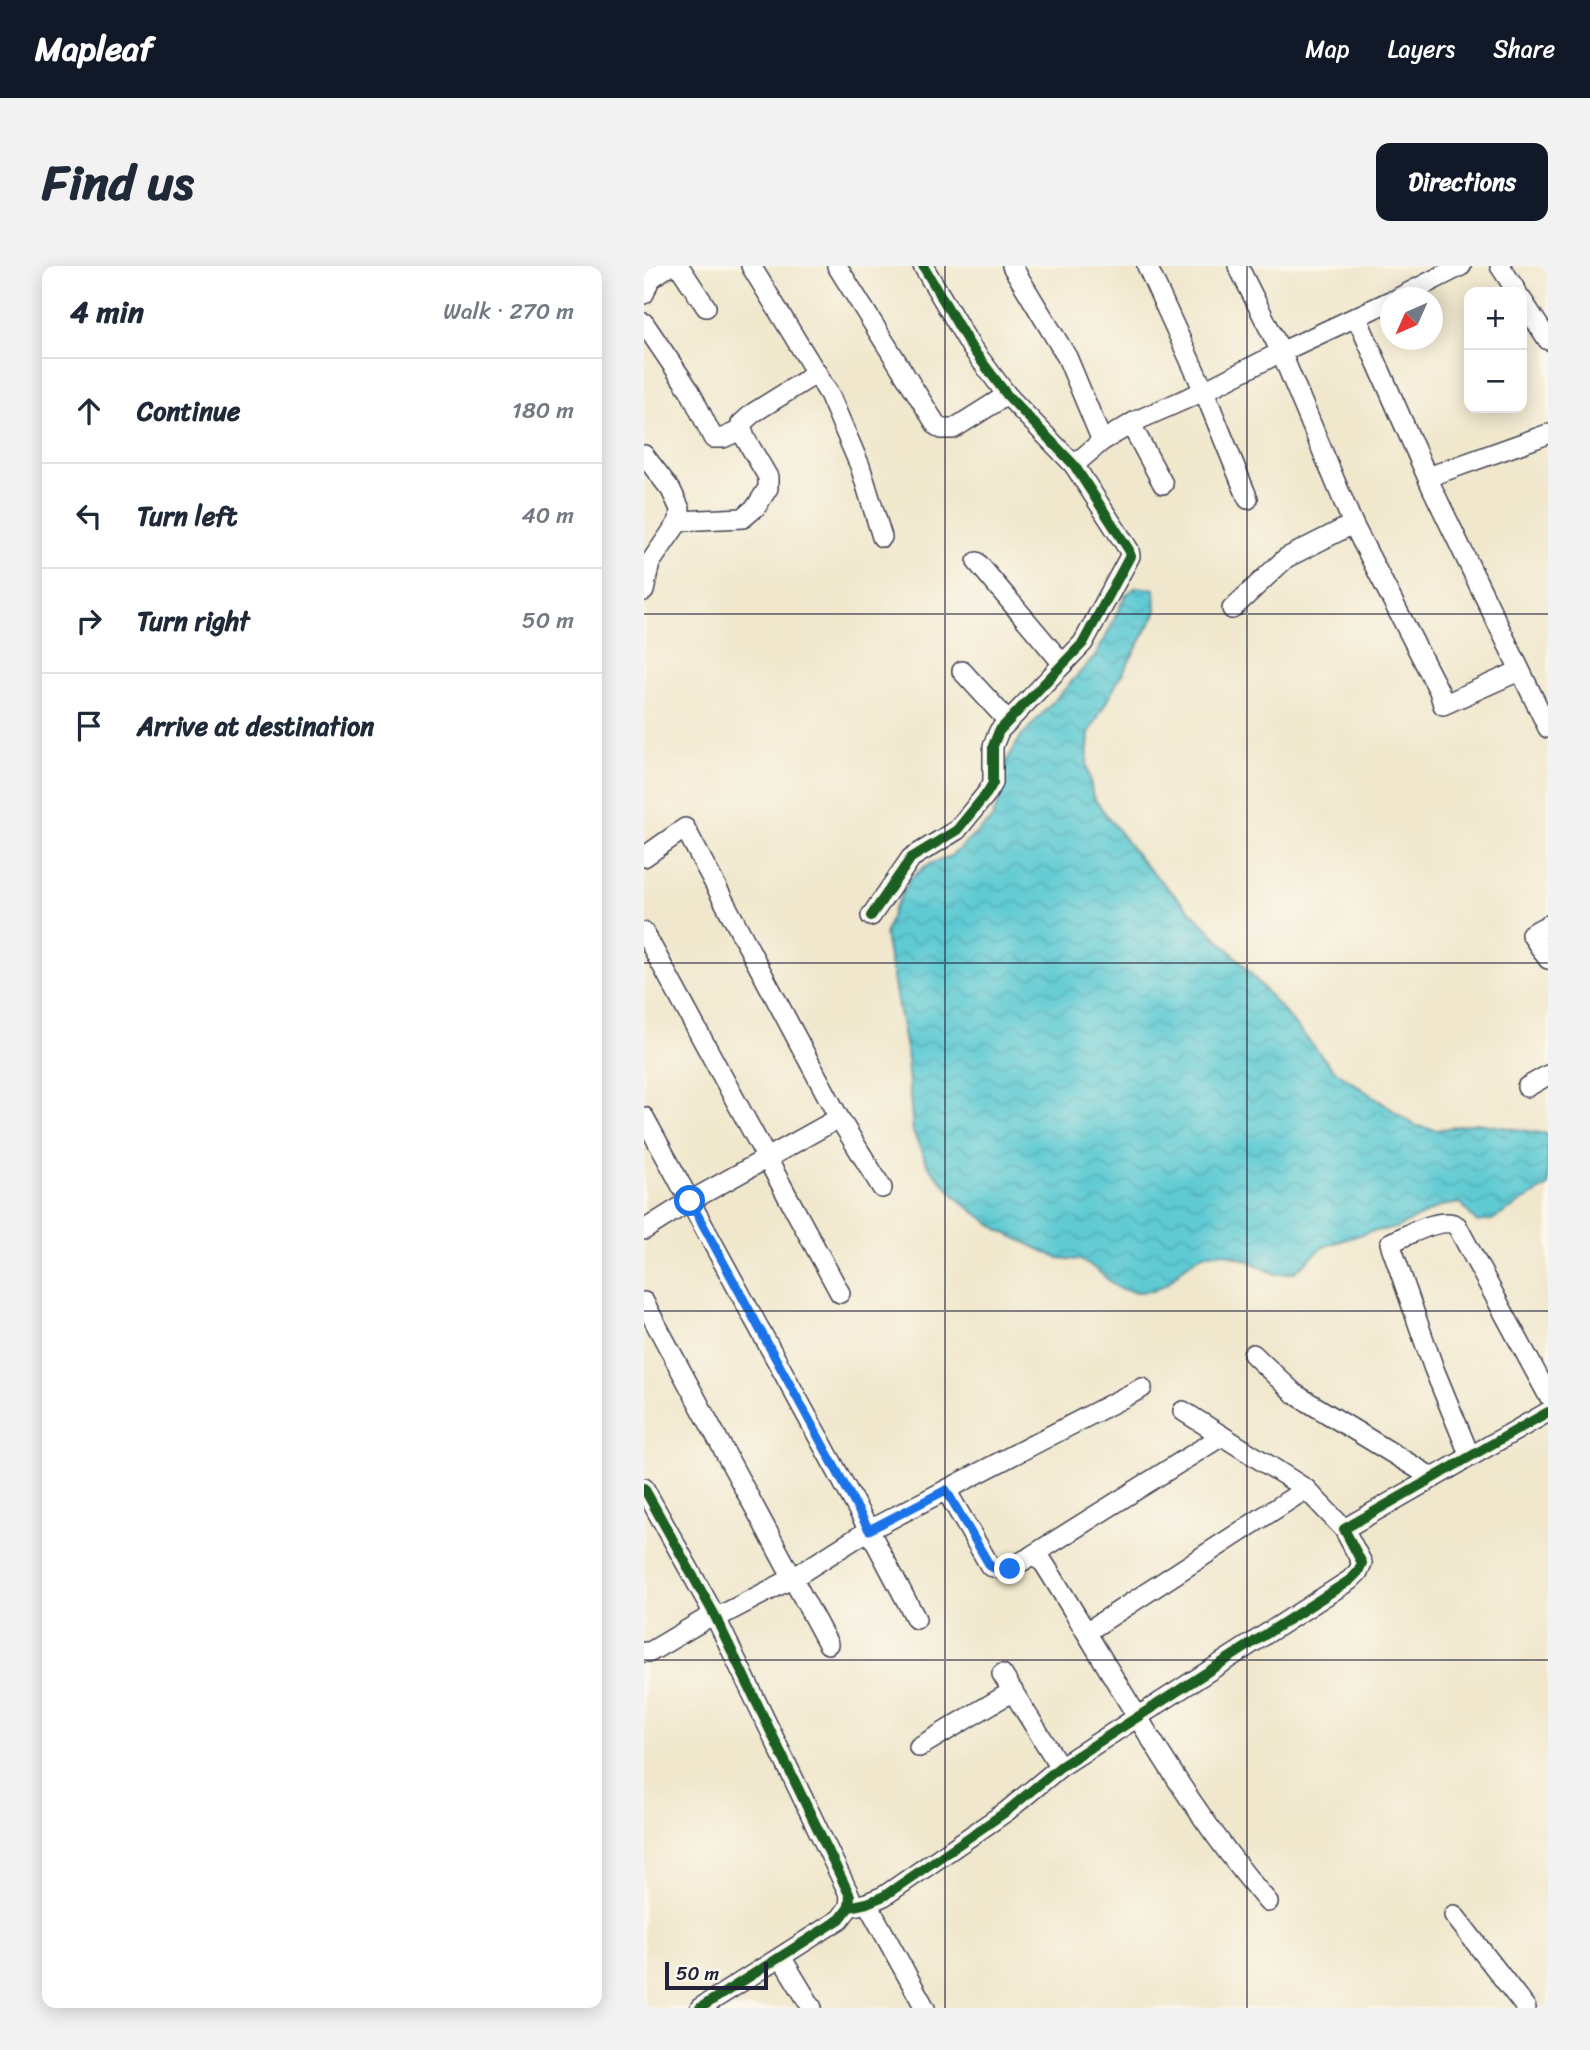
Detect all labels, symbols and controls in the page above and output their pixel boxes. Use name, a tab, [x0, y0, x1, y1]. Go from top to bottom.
text: Mapleaf	[35, 20, 153, 78]
text: Map	[1305, 28, 1350, 70]
text: Layers	[1388, 28, 1455, 70]
text: Share	[1493, 28, 1555, 70]
text: Find us	[42, 139, 194, 226]
button: Directions	[1376, 143, 1548, 221]
text: 4 min	[70, 285, 144, 339]
north arrow	[1380, 287, 1443, 350]
map controls	[1464, 287, 1527, 413]
button: +	[1464, 287, 1527, 350]
text: Walk · 270 m	[443, 291, 574, 332]
button: −	[1464, 350, 1527, 413]
text: Continue	[137, 388, 240, 434]
text: 180 m	[512, 390, 574, 431]
icon: ahead	[70, 392, 108, 430]
text: Turn left	[137, 493, 237, 539]
text: 40 m	[521, 495, 574, 536]
icon: left	[70, 497, 108, 535]
text: Turn right	[137, 598, 250, 644]
text: 50 m	[522, 600, 574, 641]
icon: right	[70, 602, 108, 640]
text: Arrive at destination	[137, 703, 374, 749]
icon: arrive	[70, 707, 108, 745]
route start	[674, 1185, 705, 1216]
route end	[994, 1553, 1025, 1584]
text: 50 m	[676, 1957, 719, 1990]
scale bar	[665, 1959, 768, 1991]

